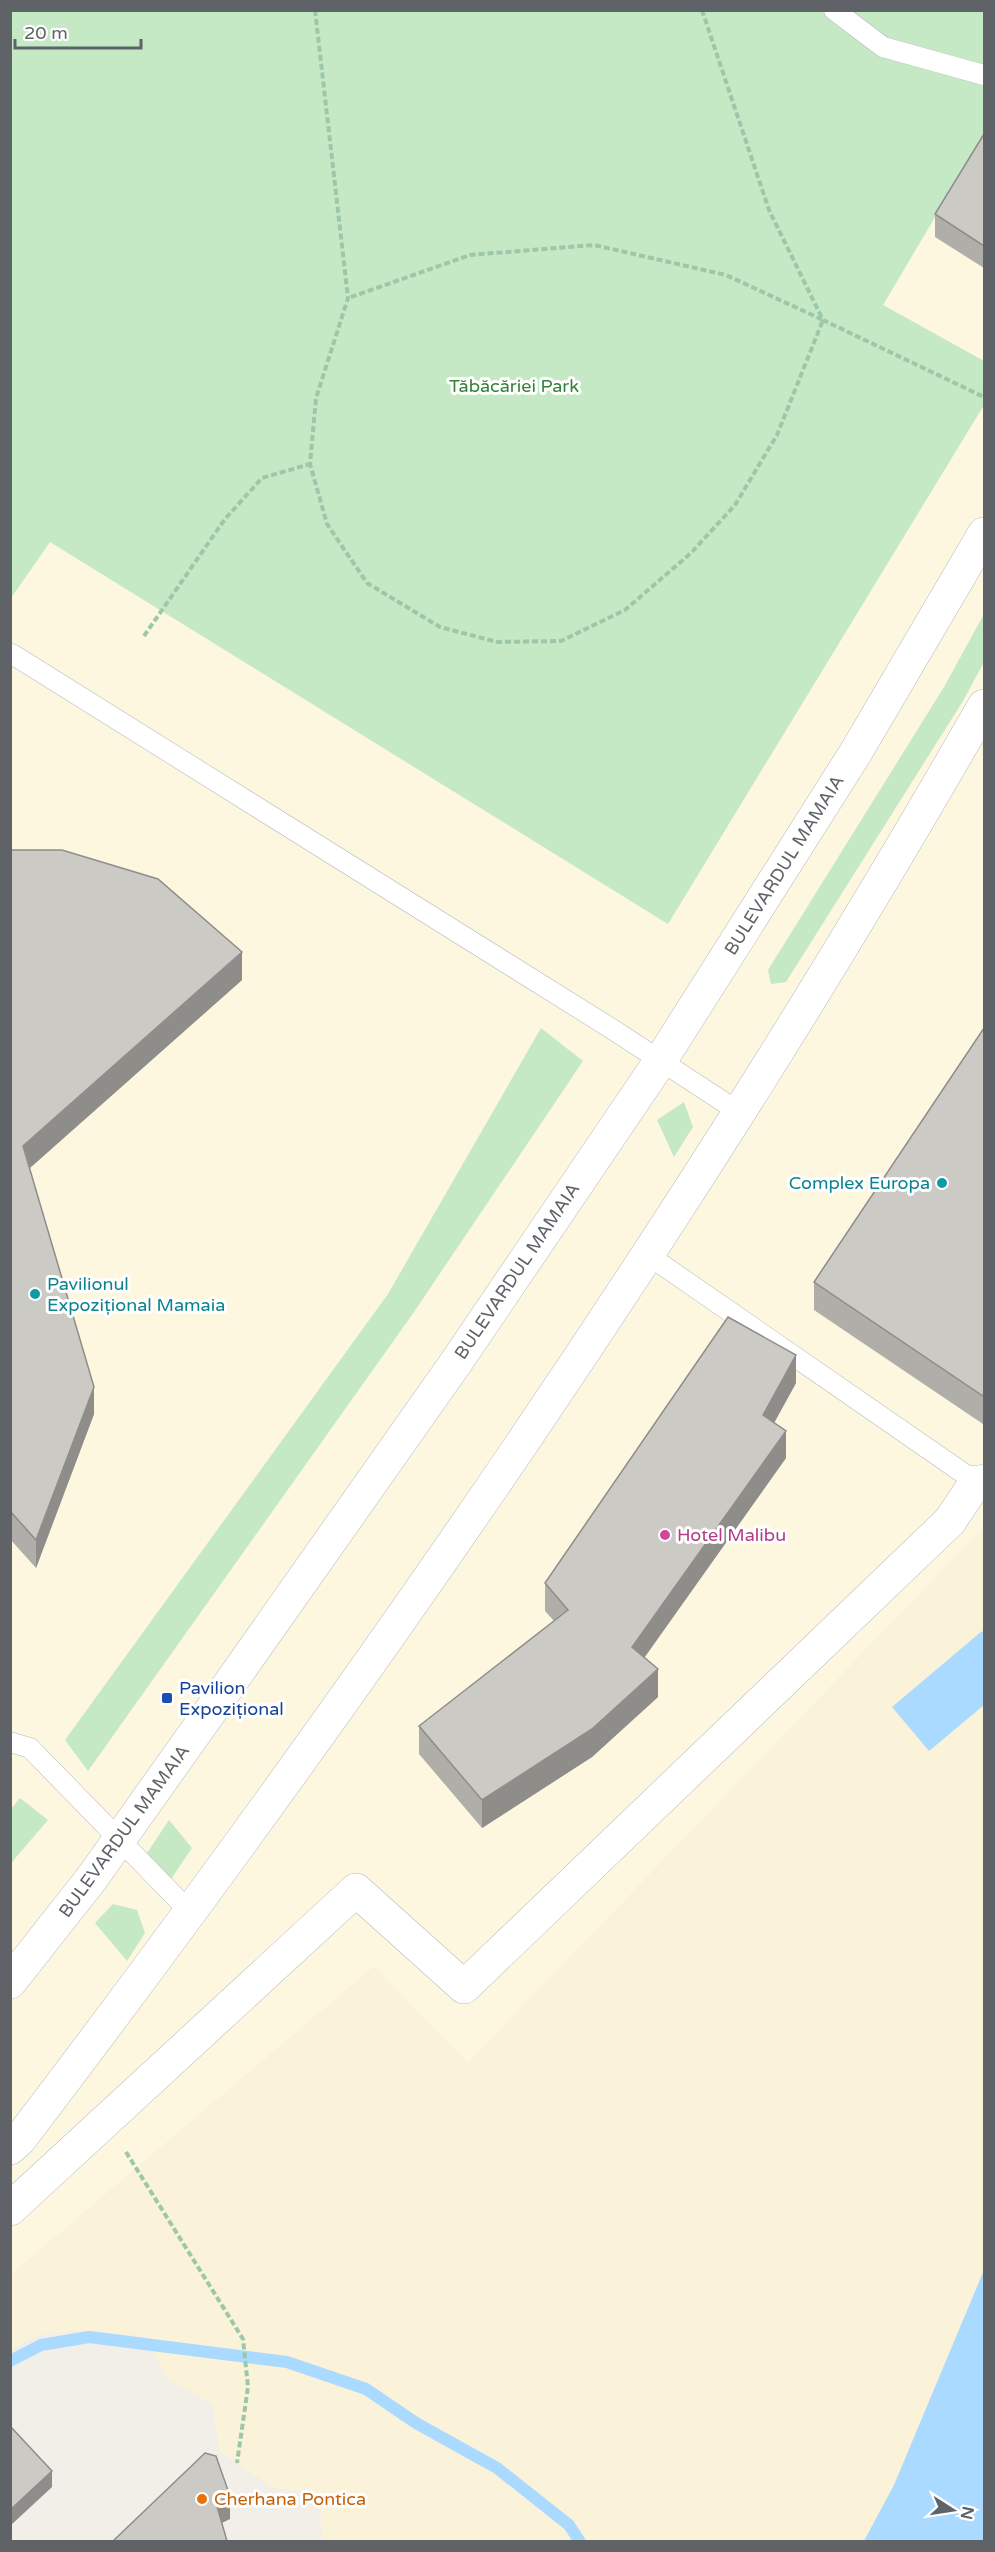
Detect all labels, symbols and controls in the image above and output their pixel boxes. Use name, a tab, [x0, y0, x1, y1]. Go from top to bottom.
scale bar	[15, 12, 141, 50]
text: 20 m	[24, 22, 68, 44]
park label: Tăbăcăriei Park	[449, 375, 579, 397]
street label: BULEVARDUL MAMAIA	[719, 771, 849, 959]
place label: Complex Europa	[789, 1172, 930, 1194]
marker: Complex Europa	[935, 1176, 949, 1190]
street label: BULEVARDUL MAMAIA	[450, 1178, 584, 1364]
place label: Pavilionul Expozițional Mamaia	[47, 1273, 225, 1316]
marker: Pavilionul Expozițional Mamaia	[28, 1287, 42, 1301]
place label: Hotel Malibu	[677, 1524, 786, 1546]
marker: Hotel Malibu	[658, 1528, 672, 1542]
place label: Pavilion Expozițional	[179, 1677, 284, 1720]
marker: Pavilion Expozițional	[160, 1691, 174, 1705]
street label: BULEVARDUL MAMAIA	[54, 1740, 194, 1922]
north arrow	[923, 2480, 983, 2540]
place label: Cherhana Pontica	[214, 2488, 366, 2510]
marker: Cherhana Pontica	[195, 2492, 209, 2506]
text: N	[956, 2505, 978, 2521]

